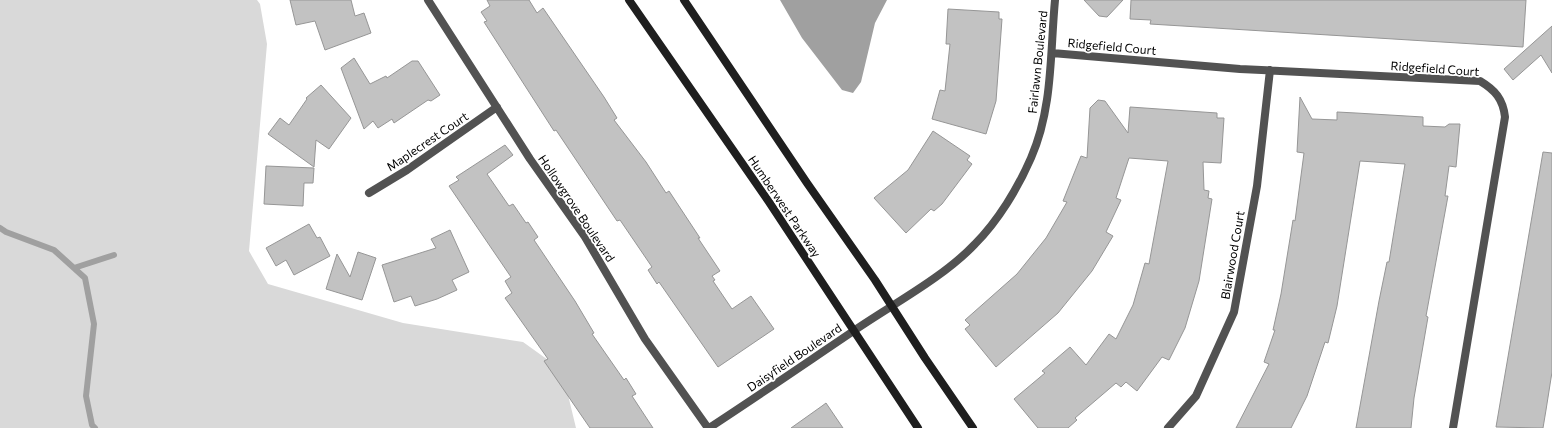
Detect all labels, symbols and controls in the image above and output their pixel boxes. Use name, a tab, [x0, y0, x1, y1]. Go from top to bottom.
street label: Fairlawn Boulevard	[1025, 10, 1049, 114]
street label: Ridgefield Court	[1067, 35, 1157, 57]
street label: Ridgefield Court	[1390, 58, 1480, 78]
street label: Maplecrest Court	[384, 108, 471, 173]
street label: Hollowgrove Boulevard	[536, 152, 618, 264]
street label: Humberwest Parkway	[746, 152, 824, 260]
street label: Blairwood Court	[1217, 210, 1247, 300]
street label: Daisyfield Boulevard	[744, 320, 844, 394]

